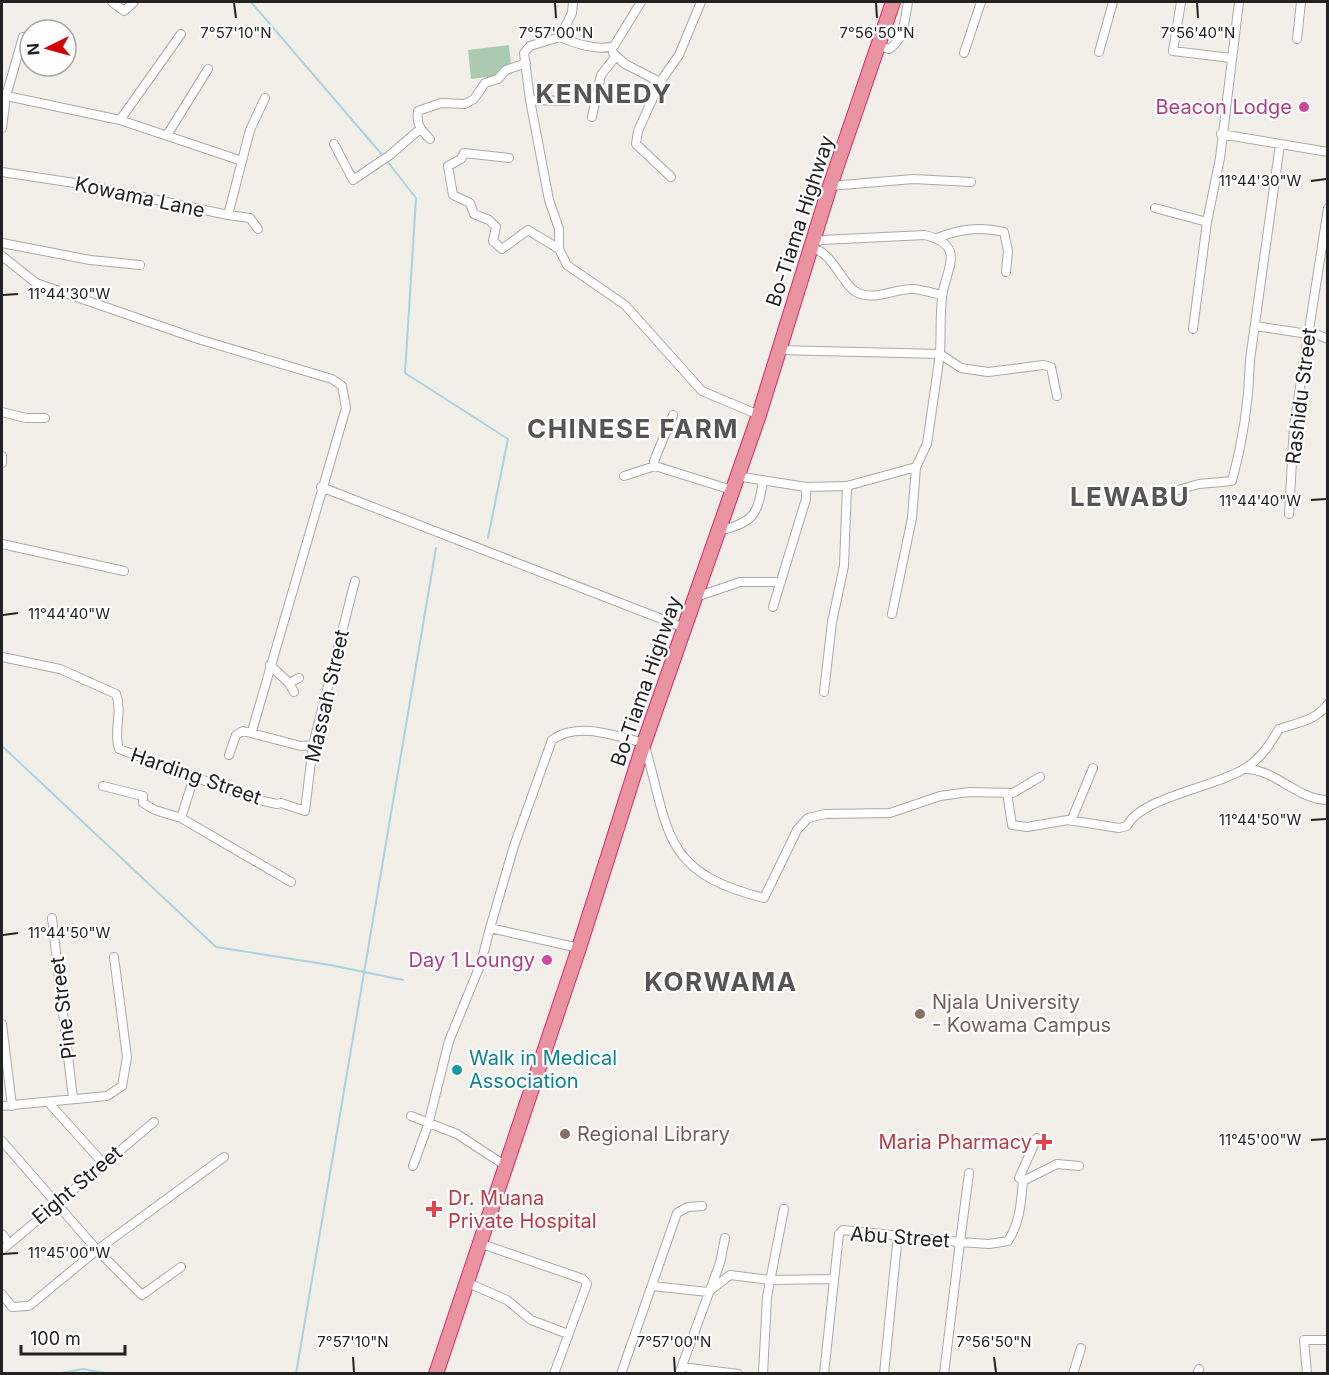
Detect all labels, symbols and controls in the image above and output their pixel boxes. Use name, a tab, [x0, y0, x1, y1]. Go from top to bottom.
north arrow	[18, 18, 78, 78]
text: 7°57'10"N	[200, 23, 272, 42]
text: 7°57'00"N	[519, 23, 593, 42]
text: 7°56'50"N	[839, 23, 915, 42]
text: 7°56'40"N	[1161, 23, 1235, 42]
text: N	[23, 42, 44, 56]
district label: KENNEDY	[535, 78, 673, 109]
place label: Beacon Lodge	[1155, 95, 1292, 119]
marker: Beacon Lodge	[1297, 100, 1311, 114]
street label: Bo-Tiama Highway	[761, 132, 839, 310]
text: 11°44'30"W	[1219, 171, 1302, 190]
street label: Kowama Lane	[73, 172, 207, 222]
text: 11°44'30"W	[28, 284, 111, 303]
street label: Rashidu Street	[1281, 326, 1321, 466]
district label: CHINESE FARM	[527, 413, 739, 444]
district label: LEWABU	[1070, 481, 1190, 512]
text: 11°44'40"W	[1219, 491, 1301, 510]
street label: Bo-Tiama Highway	[606, 593, 686, 769]
text: 11°44'40"W	[28, 604, 110, 623]
street label: Massah Street	[300, 627, 354, 765]
street label: Harding Street	[128, 742, 265, 810]
text: 11°44'50"W	[1219, 810, 1302, 829]
text: 11°44'50"W	[28, 923, 111, 942]
place label: Day 1 Loungy	[409, 948, 535, 972]
marker: Day 1 Loungy	[540, 953, 554, 967]
street label: Pine Street	[45, 955, 81, 1061]
district label: KORWAMA	[644, 966, 798, 997]
place label: Njala University - Kowama Campus	[932, 990, 1111, 1037]
marker: Njala University - Kowama Campus	[913, 1007, 927, 1021]
place label: Walk in Medical Association	[469, 1046, 617, 1093]
marker: Walk in Medical Association	[450, 1063, 464, 1077]
place label: Regional Library	[577, 1122, 730, 1146]
marker: Regional Library	[558, 1127, 572, 1141]
place label: Maria Pharmacy	[878, 1130, 1032, 1154]
text: 11°45'00"W	[1219, 1130, 1301, 1149]
marker: Maria Pharmacy	[1037, 1135, 1051, 1149]
street label: Eight Street	[27, 1140, 127, 1229]
place label: Dr. Muana Private Hospital	[448, 1186, 597, 1233]
marker: Dr. Muana Private Hospital	[425, 1200, 443, 1218]
street label: Abu Street	[849, 1222, 951, 1252]
text: 11°45'00"W	[28, 1243, 110, 1262]
scale bar	[21, 1318, 124, 1356]
text: 100 m	[30, 1328, 81, 1349]
text: 7°57'10"N	[317, 1332, 389, 1351]
text: 7°57'00"N	[637, 1332, 711, 1351]
text: 7°56'50"N	[956, 1332, 1032, 1351]

